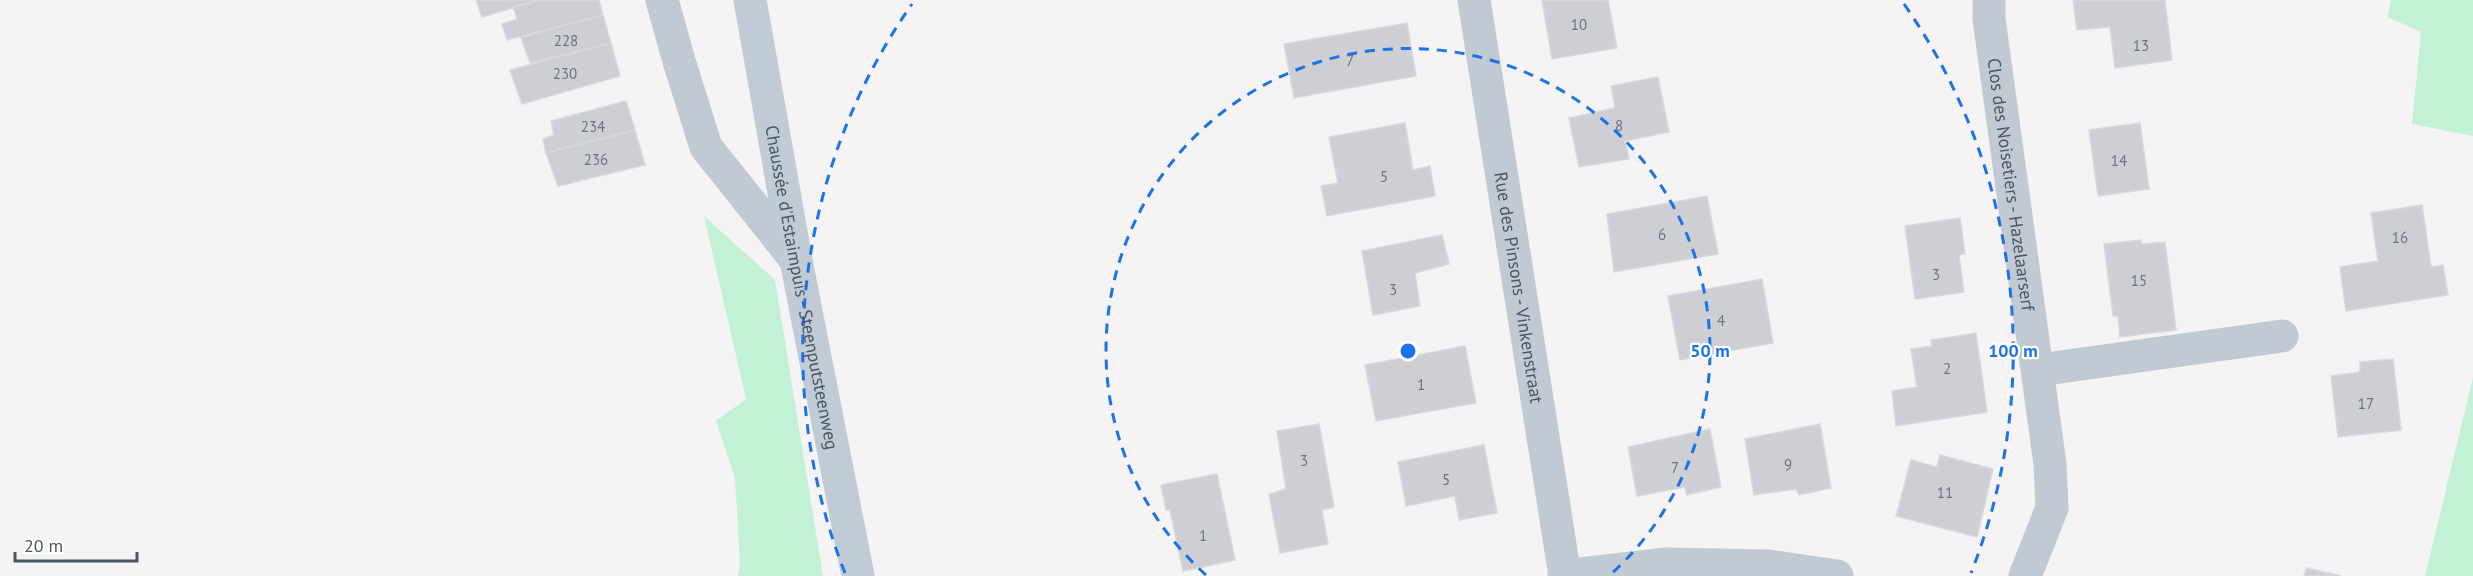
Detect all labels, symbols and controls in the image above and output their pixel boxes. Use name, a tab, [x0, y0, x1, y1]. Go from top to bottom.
house number: 10	[1571, 15, 1587, 34]
house number: 228	[554, 31, 578, 50]
house number: 13	[2133, 36, 2149, 55]
house number: 7	[1346, 51, 1354, 70]
street label: Clos des Noisetiers - Hazelaarserf	[1983, 57, 2041, 314]
house number: 230	[553, 64, 577, 83]
house number: 8	[1615, 116, 1623, 135]
house number: 234	[581, 117, 605, 136]
street label: Chaussée d'Estaimpuis - Steenputsteenweg	[761, 123, 844, 451]
house number: 236	[584, 150, 608, 169]
house number: 14	[2111, 151, 2127, 170]
house number: 5	[1380, 167, 1388, 186]
street label: Rue des Pinsons - Vinkenstraat	[1490, 170, 1549, 405]
house number: 6	[1658, 225, 1666, 244]
house number: 16	[2392, 228, 2408, 247]
house number: 3	[1932, 265, 1940, 284]
house number: 15	[2131, 271, 2147, 290]
house number: 3	[1389, 280, 1397, 299]
house number: 4	[1717, 311, 1725, 330]
text: 50 m	[1690, 339, 1730, 362]
text: 100 m	[1988, 339, 2038, 362]
centre of rings	[1398, 341, 1418, 361]
house number: 2	[1943, 359, 1951, 378]
house number: 1	[1417, 375, 1425, 394]
house number: 17	[2358, 394, 2374, 413]
house number: 3	[1300, 451, 1308, 470]
house number: 9	[1784, 455, 1792, 474]
house number: 7	[1671, 458, 1679, 477]
house number: 5	[1442, 470, 1450, 489]
house number: 11	[1937, 483, 1953, 502]
scale bar	[15, 525, 136, 563]
house number: 1	[1199, 526, 1207, 545]
text: 20 m	[24, 534, 63, 557]

